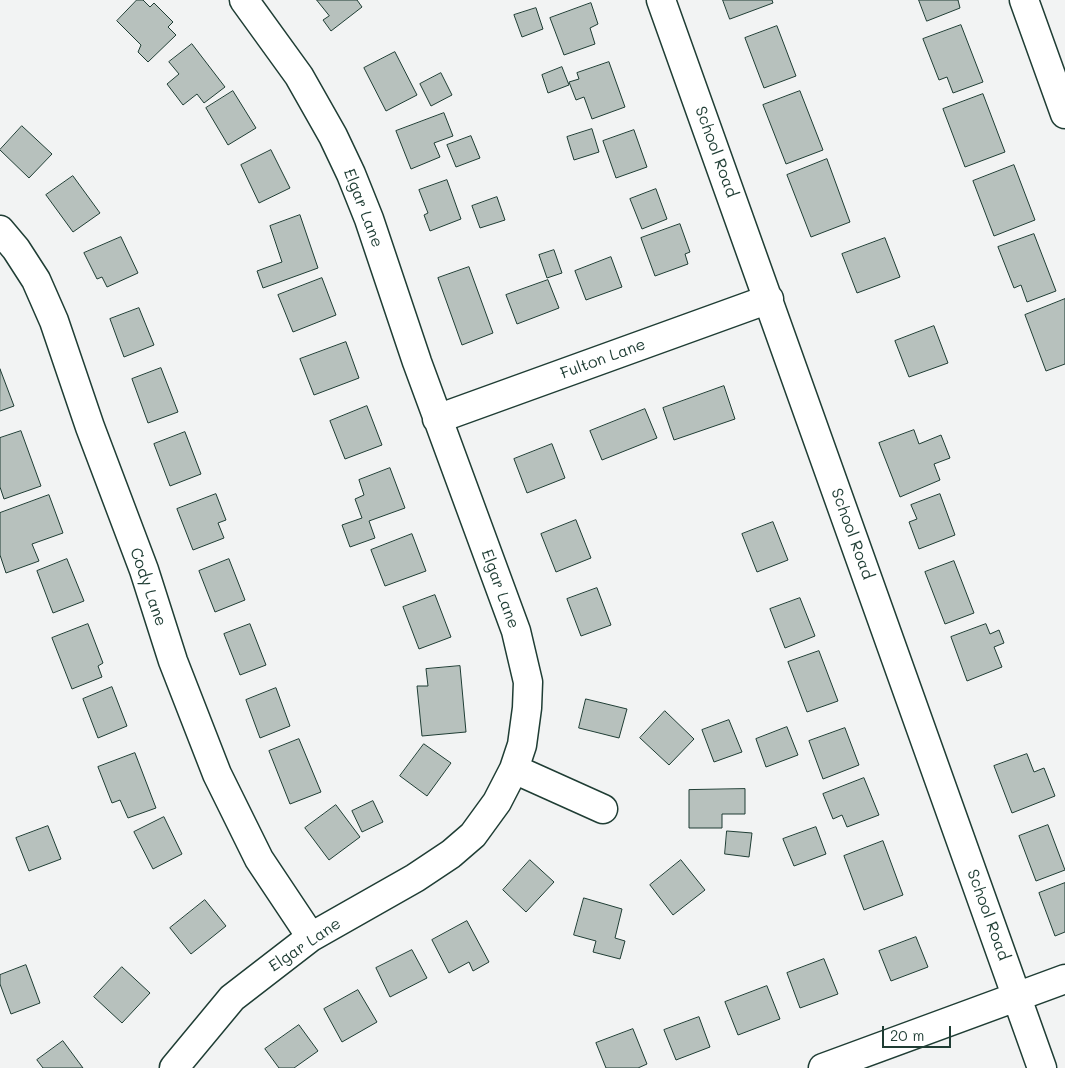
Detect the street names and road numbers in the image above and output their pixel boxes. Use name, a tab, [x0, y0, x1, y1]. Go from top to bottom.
street label: School Road	[691, 104, 741, 200]
street label: Elgar Lane	[339, 166, 387, 250]
street label: Fulton Lane	[558, 335, 648, 383]
street label: School Road	[827, 486, 877, 582]
street label: Cody Lane	[126, 545, 170, 629]
street label: Elgar Lane	[477, 547, 523, 631]
street label: School Road	[963, 867, 1013, 963]
street label: Elgar Lane	[265, 914, 345, 976]

